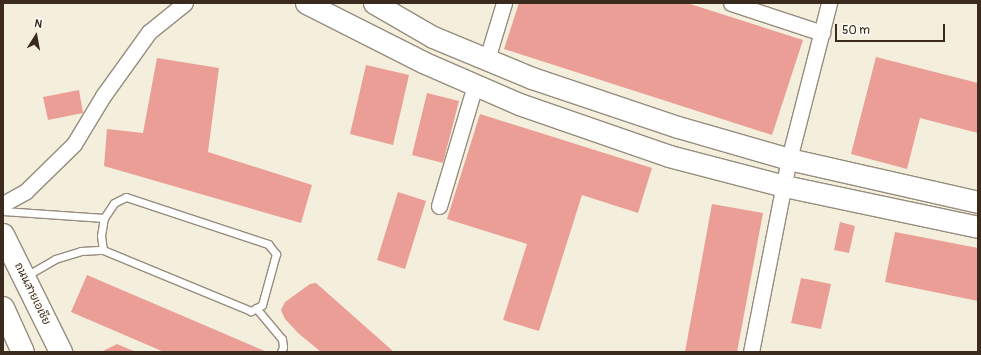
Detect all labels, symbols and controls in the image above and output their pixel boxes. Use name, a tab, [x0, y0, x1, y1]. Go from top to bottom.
north arrow	[16, 16, 56, 56]
scale bar	[837, 16, 947, 42]
text: N	[33, 17, 43, 31]
text: 50 m	[842, 23, 870, 38]
street label: ถนนสายเอเชีย	[11, 261, 53, 327]

